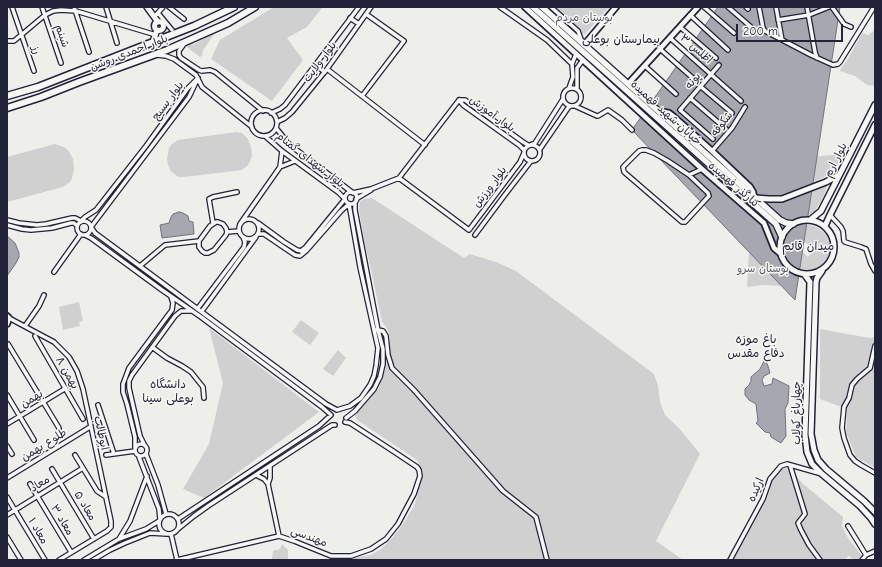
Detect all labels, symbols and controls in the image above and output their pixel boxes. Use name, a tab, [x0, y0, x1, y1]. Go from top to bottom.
park label: بوستان مردم	[555, 11, 613, 25]
scale bar	[738, 16, 845, 42]
street label: شبنم	[52, 23, 72, 49]
text: 200 m	[743, 24, 778, 38]
street label: اطلس ۳	[677, 31, 715, 67]
street label: بلوار احمدی روشن	[88, 32, 170, 74]
district label: بیمارستان بوعلی	[582, 33, 660, 47]
street label: بلوار ولایت	[300, 39, 340, 85]
street label: رز	[28, 44, 44, 56]
street label: پونه	[682, 70, 704, 92]
street label: خیابان شهید فهمیده	[628, 78, 704, 148]
street label: بلوار بسیج	[149, 79, 187, 123]
street label: بلوار آموزش	[467, 93, 517, 135]
street label: شکوفه	[708, 109, 736, 139]
street label: بلوار شهدای گمنام	[273, 129, 347, 191]
street label: بلوار ارم	[822, 140, 850, 180]
street label: کنارگذر فهمیده	[706, 159, 762, 211]
street label: بلوار ورزش	[470, 164, 510, 210]
district label: میدان قائم	[782, 240, 834, 254]
park label: بوستان سرو	[737, 262, 789, 276]
district label: باغ موزه دفاع مقدس	[727, 333, 785, 361]
street label: بهمن ۸	[53, 355, 81, 391]
district label: دانشگاه بوعلی سینا	[142, 378, 194, 406]
street label: چهارباغ کولاب	[790, 381, 804, 445]
street label: بهمن	[18, 387, 46, 411]
street label: ابوطالب	[91, 415, 111, 451]
street label: طلوع بهمن	[19, 426, 69, 464]
street label: معاد	[28, 473, 52, 495]
street label: ارکیده	[745, 476, 767, 504]
street label: معاد ۵	[71, 489, 99, 523]
street label: معاد ۳	[48, 502, 76, 538]
street label: معاد ۱	[25, 515, 51, 547]
street label: مهندسی	[289, 524, 329, 550]

